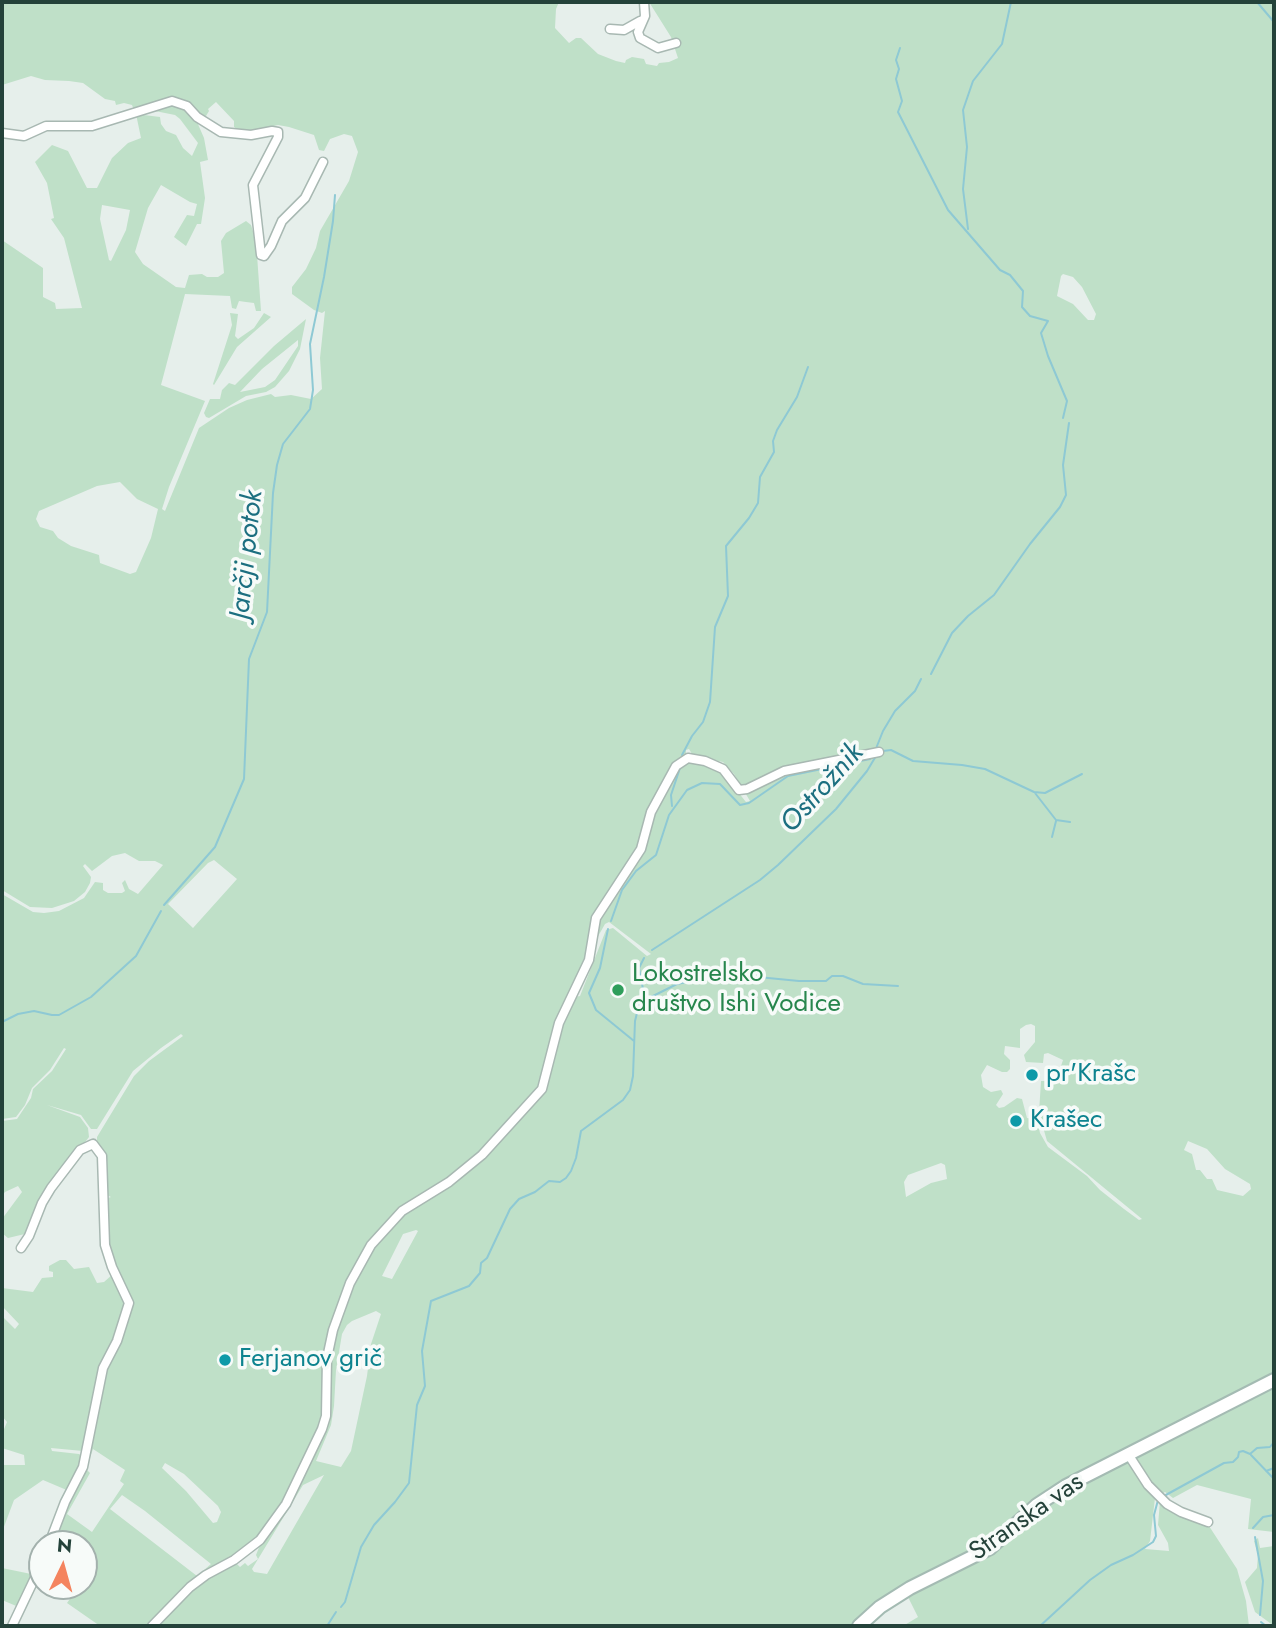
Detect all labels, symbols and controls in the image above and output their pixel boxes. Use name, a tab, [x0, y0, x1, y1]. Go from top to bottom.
water label: Jarčji potok	[225, 489, 271, 621]
water label: Ostrožnik	[774, 737, 872, 841]
place label: Lokostrelsko društvo Ishi Vodice	[632, 959, 841, 1020]
marker: Lokostrelsko društvo Ishi Vodice	[610, 982, 626, 998]
place label: pr'Krašc	[1046, 1059, 1136, 1091]
marker: pr'Krašc	[1024, 1067, 1040, 1083]
place label: Krašec	[1030, 1105, 1102, 1137]
marker: Krašec	[1008, 1113, 1024, 1129]
place label: Ferjanov grič	[239, 1344, 382, 1376]
marker: Ferjanov grič	[217, 1352, 233, 1368]
street label: Stranska vas	[964, 1467, 1090, 1569]
north arrow	[28, 1530, 98, 1600]
text: N	[56, 1531, 73, 1560]

